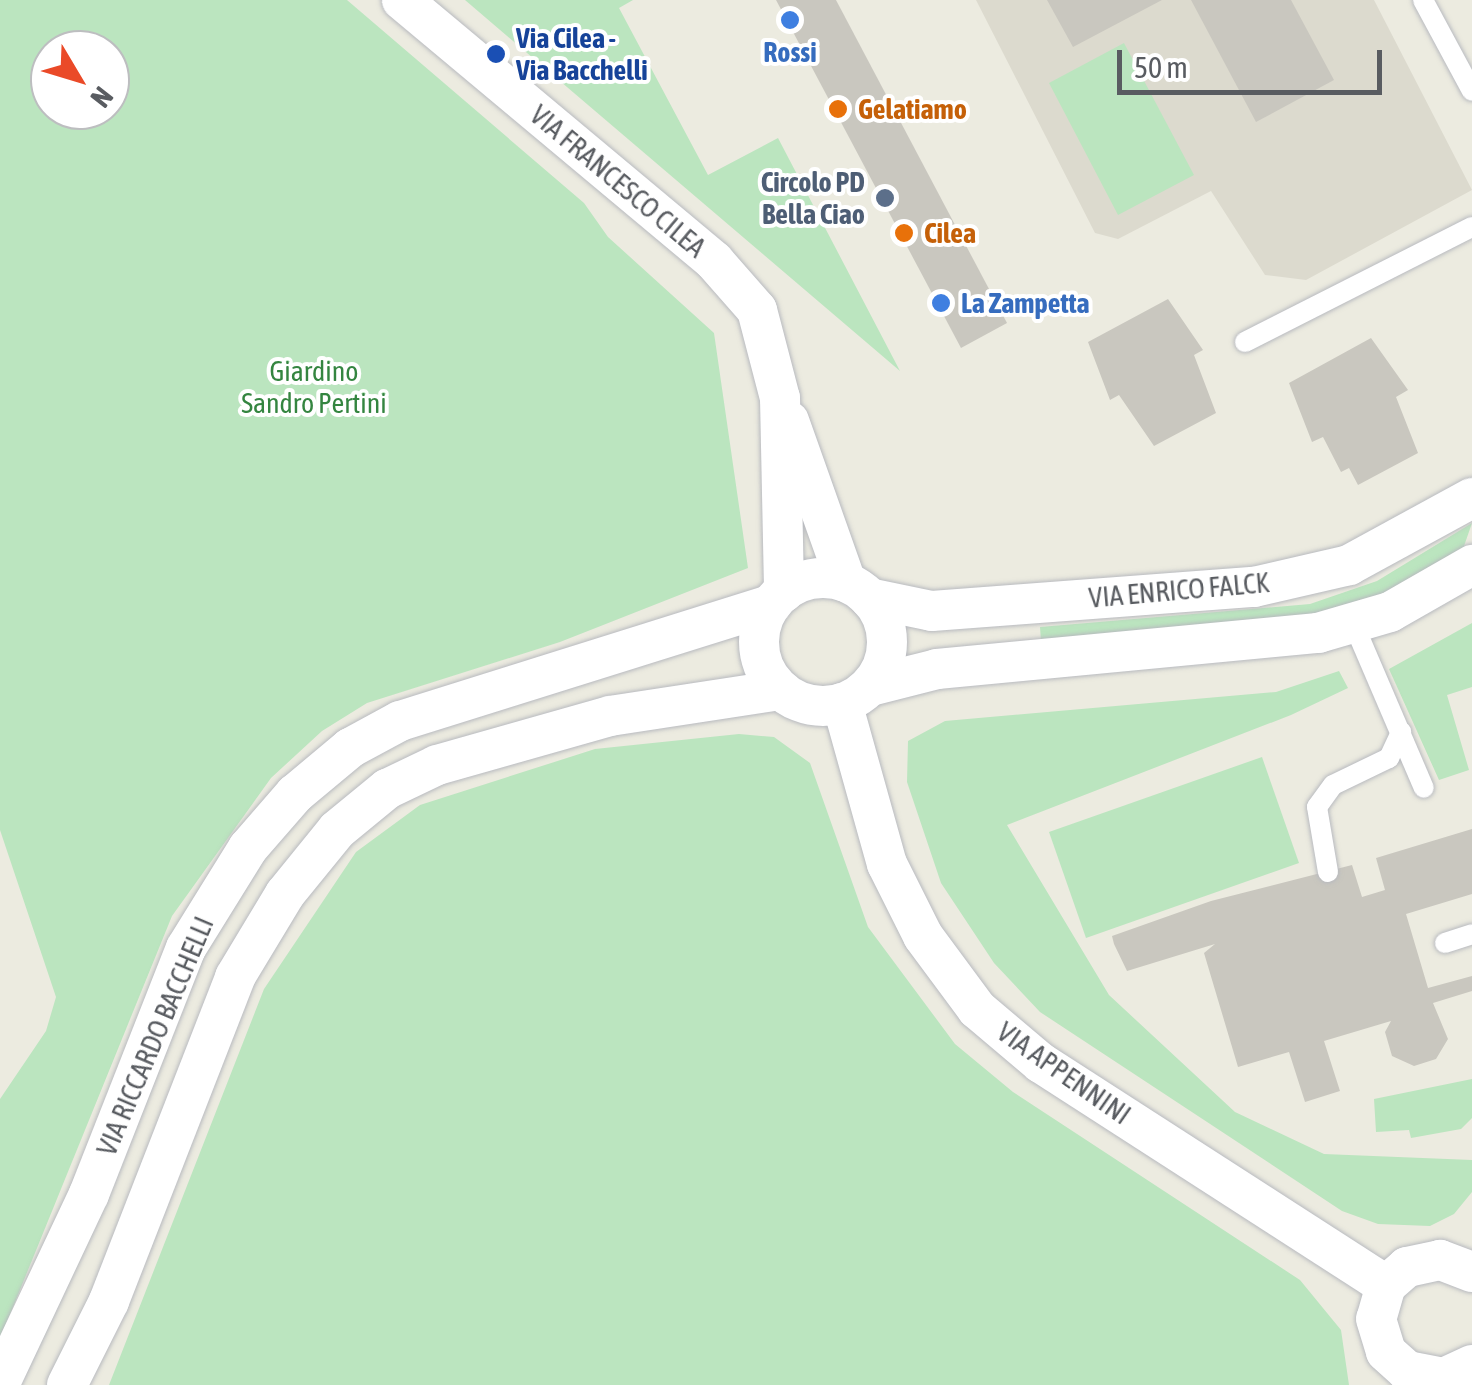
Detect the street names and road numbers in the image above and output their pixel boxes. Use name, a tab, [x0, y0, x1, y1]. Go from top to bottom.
street label: VIA FRANCESCO CILEA	[523, 98, 713, 264]
street label: VIA ENRICO FALCK	[1087, 565, 1271, 615]
street label: VIA RICCARDO BACCHELLI	[89, 911, 221, 1161]
street label: VIA APPENNINI	[991, 1015, 1137, 1131]

